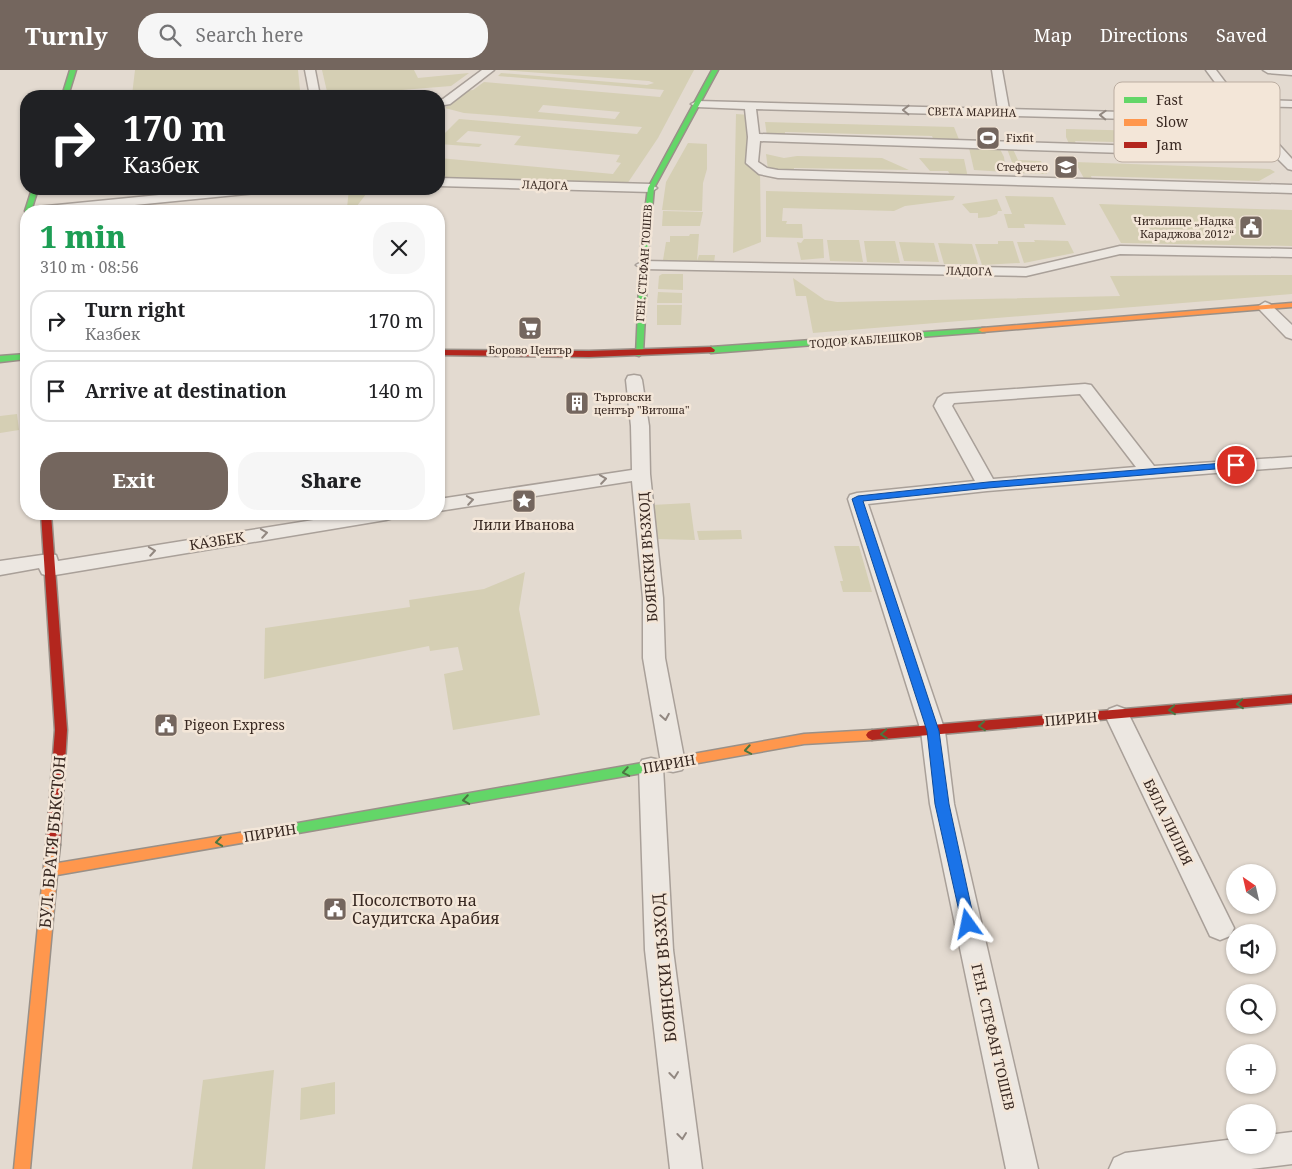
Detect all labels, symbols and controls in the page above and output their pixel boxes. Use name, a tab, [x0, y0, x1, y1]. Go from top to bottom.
search box	[138, 13, 488, 58]
text: Turnly	[25, 19, 108, 52]
icon: search	[156, 21, 184, 49]
text: Search here	[196, 22, 303, 48]
text: Map	[1034, 23, 1072, 47]
text: Directions	[1100, 23, 1188, 47]
text: Saved	[1216, 23, 1267, 47]
legend	[1114, 82, 1280, 162]
text: Fast	[1156, 90, 1183, 109]
street label: СВЕТА МАРИНА	[928, 103, 1017, 120]
text: 170 m	[123, 104, 226, 151]
one-way arrow	[902, 105, 910, 115]
icon: right	[40, 110, 105, 175]
one-way arrow	[1099, 110, 1106, 120]
text: Slow	[1156, 112, 1189, 131]
sports icon: Fixfit	[975, 125, 1001, 151]
place label: Fixfit	[1006, 130, 1034, 145]
text: Jam	[1155, 135, 1182, 154]
text: Казбек	[123, 149, 199, 179]
school or university icon: Стефчето	[1053, 154, 1079, 180]
place label: Стефчето	[997, 159, 1048, 174]
street label: ЛАДОГА	[522, 176, 569, 193]
street label: ГЕН. СТЕФАН ТОШЕВ	[632, 204, 655, 322]
place label: Читалище „Надка Караджова 2012“	[1133, 213, 1234, 241]
public building icon: Читалище „Надка Караджова 2012“	[1238, 214, 1264, 240]
text: 1 min	[40, 216, 126, 257]
button: close	[373, 222, 425, 274]
text: 310 m · 08:56	[40, 256, 139, 278]
street label: ЛАДОГА	[946, 263, 992, 278]
text: Turn right	[85, 297, 185, 323]
icon: right	[42, 307, 70, 335]
text: 170 m	[368, 308, 423, 334]
supermarket icon: Борово Център	[517, 315, 543, 341]
text: Казбек	[85, 323, 140, 345]
street label: ТОДОР КАБЛЕШКОВ	[809, 328, 923, 351]
place label: Борово Център	[488, 342, 572, 357]
icon: arrive	[42, 377, 70, 405]
text: Arrive at destination	[85, 378, 287, 404]
text: 140 m	[368, 378, 423, 404]
place label: Търговски център "Витоша"	[594, 389, 689, 417]
building icon: Търговски център "Витоша"	[564, 390, 590, 416]
pin	[1215, 444, 1257, 486]
icon: arrive	[1222, 451, 1250, 479]
button: Exit	[40, 452, 228, 510]
button: Share	[238, 452, 425, 510]
one-way arrow	[599, 475, 608, 485]
place icon: Лили Иванова	[511, 488, 537, 514]
street label: БОЯНСКИ ВЪЗХОД	[633, 491, 662, 623]
one-way arrow	[466, 496, 475, 506]
place label: Лили Иванова	[473, 515, 575, 534]
street label: КАЗБЕК	[188, 527, 246, 554]
one-way arrow	[260, 529, 269, 539]
one-way arrow	[147, 547, 156, 557]
one-way arrow	[1236, 698, 1244, 709]
one-way arrow	[1167, 704, 1175, 715]
street label: ПИРИН	[1044, 707, 1098, 730]
public building icon: Pigeon Express	[153, 712, 179, 738]
one-way arrow	[659, 713, 670, 722]
place label: Pigeon Express	[184, 715, 285, 734]
one-way arrow	[978, 721, 986, 732]
one-way arrow	[880, 729, 888, 740]
one-way arrow	[744, 744, 752, 754]
street label: ПИРИН	[641, 750, 697, 777]
street label: БУЛ. БРАТЯ БЪКСТОН	[33, 754, 71, 929]
one-way arrow	[621, 766, 630, 776]
street label: БЯЛА ЛИЛИЯ	[1139, 775, 1198, 868]
one-way arrow	[461, 795, 470, 805]
street label: ПИРИН	[242, 819, 298, 846]
one-way arrow	[215, 836, 223, 846]
north arrow	[1226, 864, 1276, 914]
map controls	[1226, 864, 1276, 1154]
place label: Посолството на Саудитска Арабия	[352, 889, 500, 929]
street label: БОЯНСКИ ВЪЗХОД	[647, 893, 681, 1043]
public building icon: Посолството на Саудитска Арабия	[322, 896, 348, 922]
position arrow	[941, 897, 993, 949]
button: sound	[1226, 924, 1276, 974]
street label: ГЕН. СТЕФАН ТОШЕВ	[967, 962, 1020, 1112]
button: search	[1226, 984, 1276, 1034]
button: +	[1226, 1044, 1276, 1094]
one-way arrow	[668, 1072, 679, 1080]
button: −	[1226, 1104, 1276, 1154]
one-way arrow	[676, 1133, 687, 1141]

